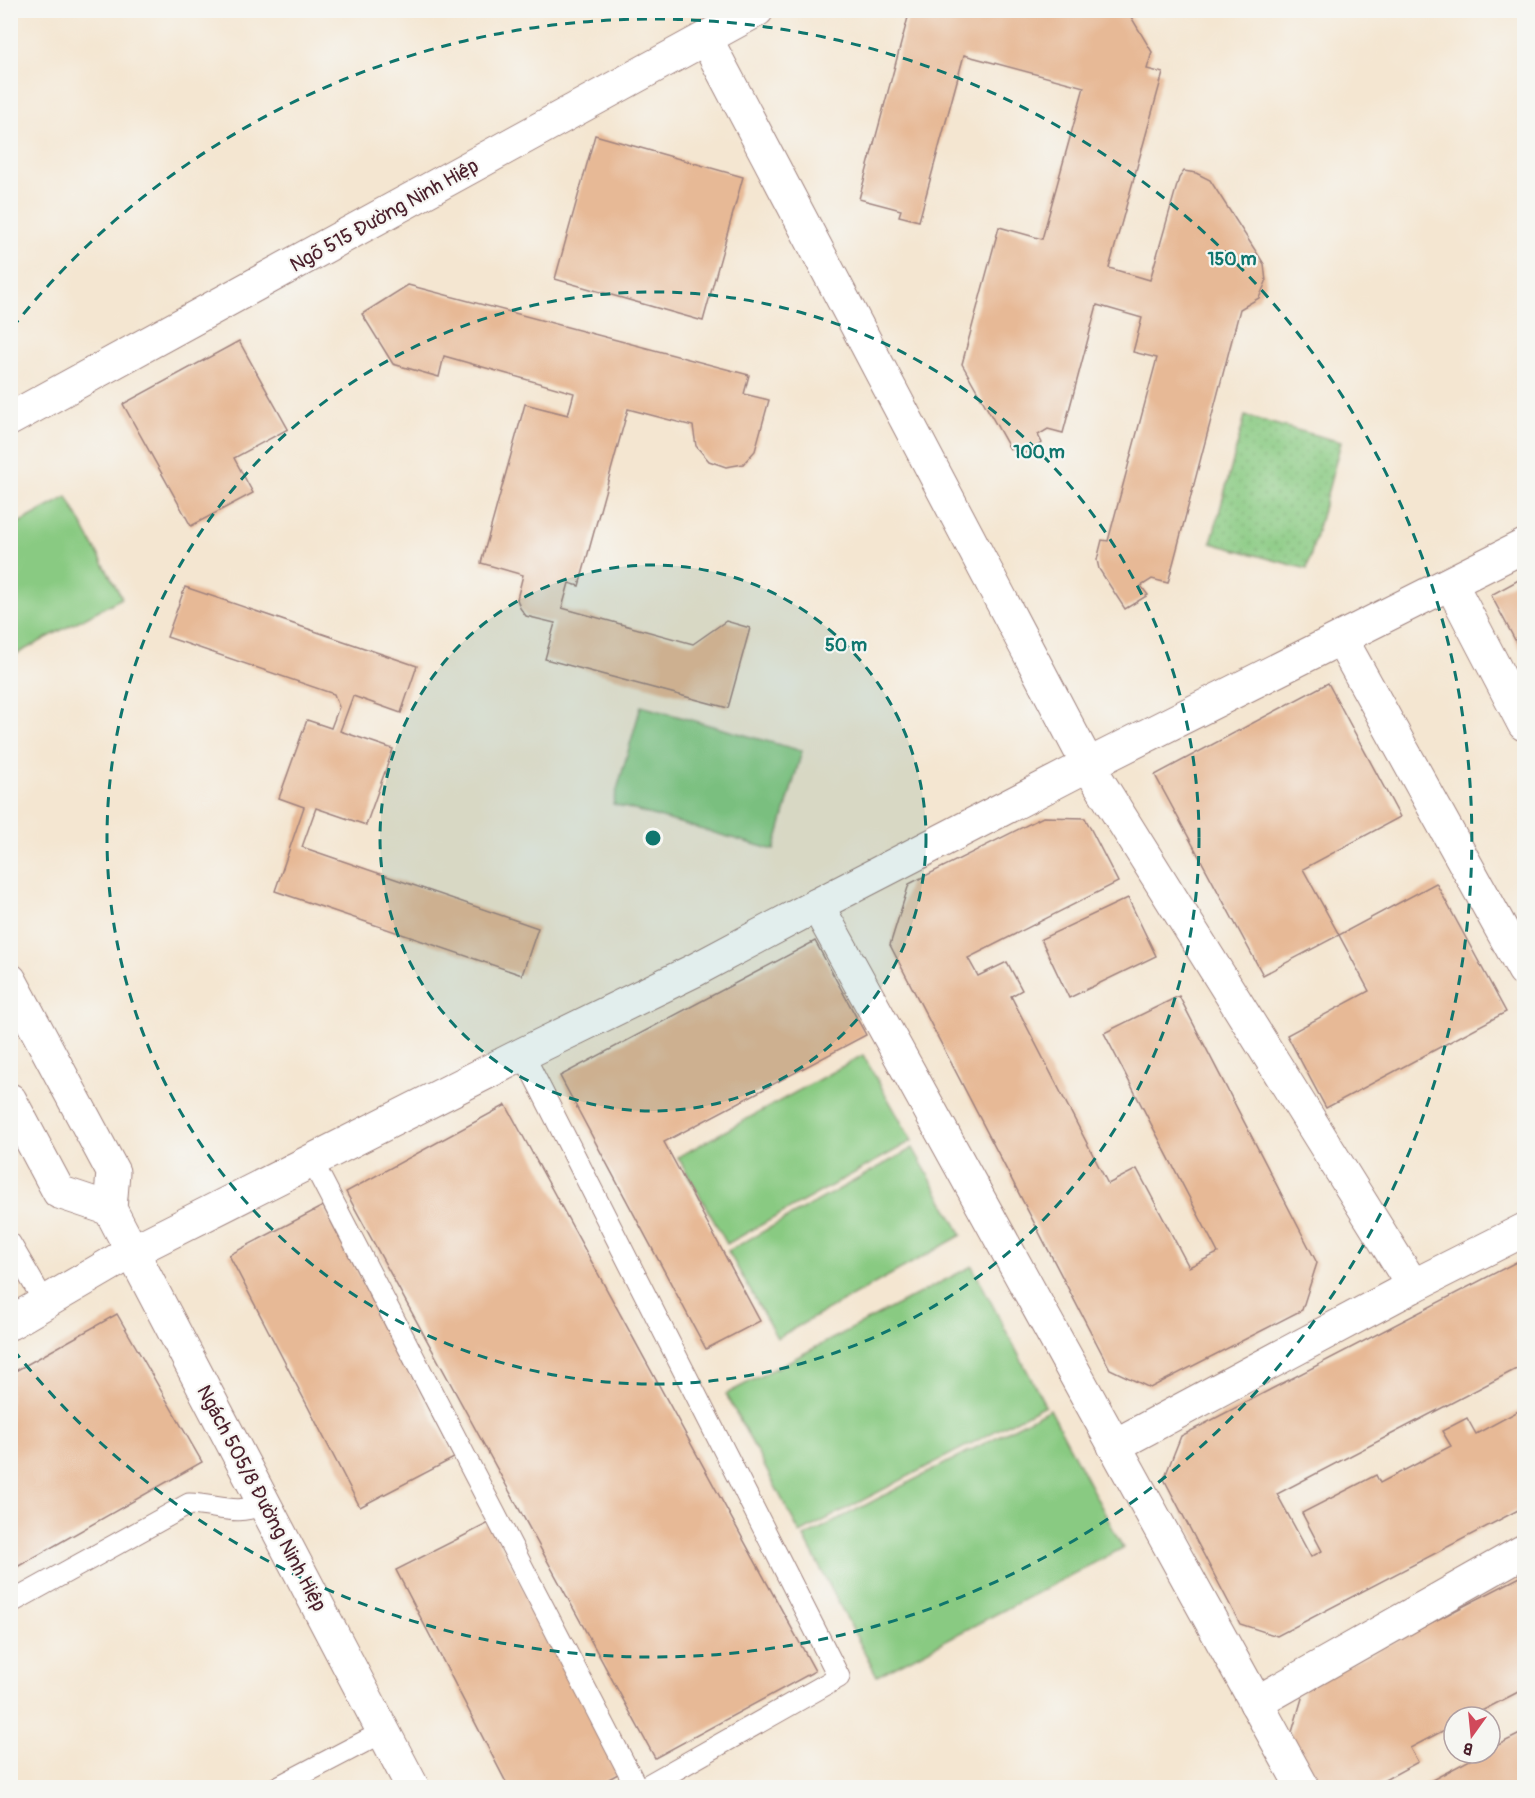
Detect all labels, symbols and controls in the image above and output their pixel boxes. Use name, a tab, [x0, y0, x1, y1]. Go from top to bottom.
street label: Ngõ 515 Đường Ninh Hiệp	[286, 153, 483, 278]
text: 150 m	[1208, 248, 1257, 271]
text: 100 m	[1013, 441, 1065, 464]
text: 50 m	[825, 634, 867, 657]
centre of rings	[643, 828, 663, 848]
street label: Ngách 505/8 Đường Ninh Hiệp	[191, 1381, 332, 1616]
north arrow	[1442, 1705, 1502, 1765]
text: B	[1461, 1738, 1475, 1759]

